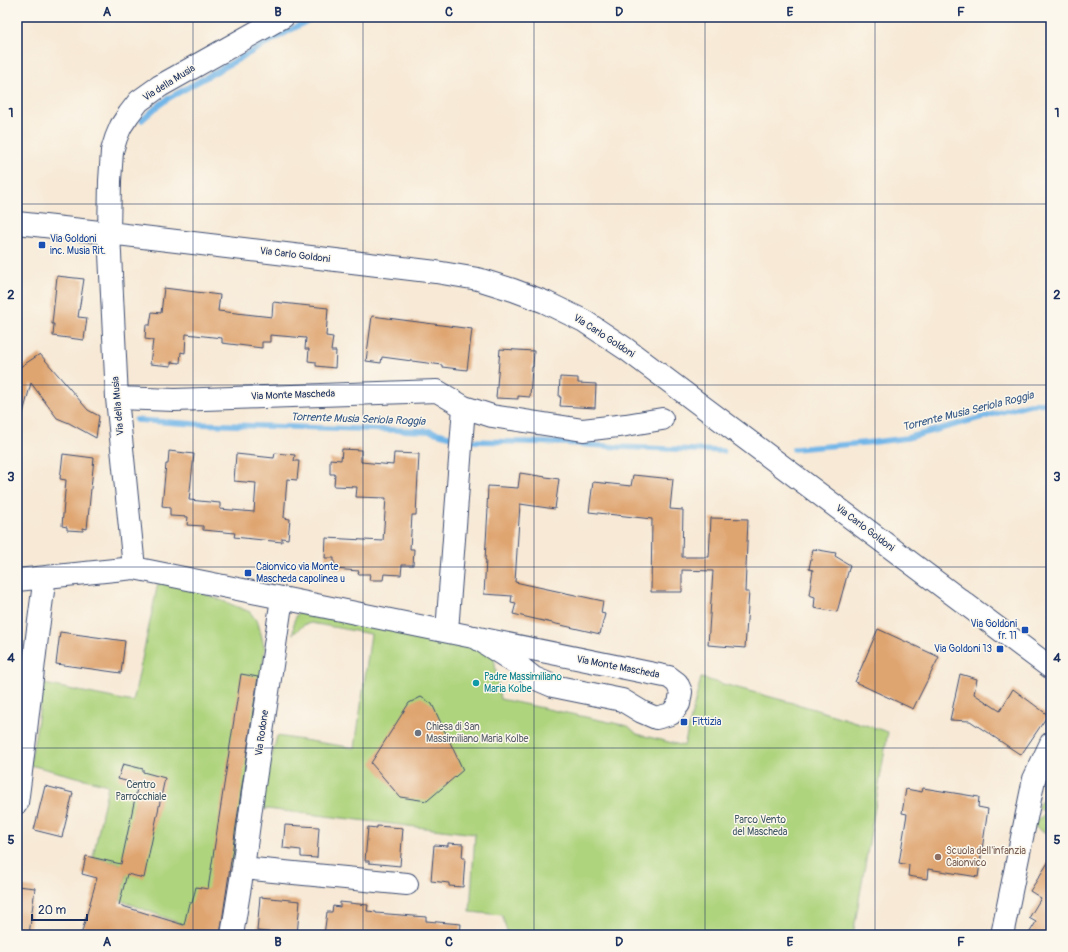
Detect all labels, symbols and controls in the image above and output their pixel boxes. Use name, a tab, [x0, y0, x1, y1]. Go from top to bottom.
text: A	[103, 4, 112, 20]
text: B	[274, 4, 282, 20]
text: C	[445, 4, 453, 20]
text: D	[615, 4, 623, 20]
text: E	[787, 4, 794, 20]
text: F	[957, 4, 965, 20]
street label: Via della Musia	[141, 62, 198, 104]
text: 1	[8, 105, 14, 121]
text: 1	[1054, 105, 1060, 121]
place label: Via Goldoni inc. Musia Rit.	[50, 233, 106, 257]
marker: Via Goldoni inc. Musia Rit.	[37, 240, 47, 250]
street label: Via Carlo Goldoni	[259, 245, 331, 265]
text: 2	[7, 287, 15, 303]
text: 2	[1053, 287, 1061, 303]
street label: Via Carlo Goldoni	[571, 312, 637, 360]
street label: Via della Musia	[109, 376, 127, 436]
street label: Via Monte Mascheda	[251, 388, 336, 402]
water label: Torrente Musia Seriola Roggia	[901, 388, 1036, 434]
water label: Torrente Musia Seriola Roggia	[290, 410, 426, 428]
text: 3	[7, 469, 15, 485]
text: 3	[1053, 469, 1061, 485]
street label: Via Carlo Goldoni	[833, 502, 897, 554]
place label: Caionvico via Monte Mascheda capolinea u	[256, 561, 345, 585]
marker: Caionvico via Monte Mascheda capolinea u	[243, 568, 253, 578]
place label: Via Goldoni fr. 11	[971, 618, 1017, 642]
marker: Via Goldoni fr. 11	[1020, 625, 1030, 635]
place label: Via Goldoni 13	[934, 643, 992, 655]
marker: Via Goldoni 13	[995, 644, 1005, 654]
text: 4	[7, 650, 15, 666]
text: 4	[1053, 650, 1061, 666]
street label: Via Monte Mascheda	[575, 653, 661, 681]
place label: Padre Massimiliano Maria Kolbe	[484, 671, 562, 695]
marker: Padre Massimiliano Maria Kolbe	[471, 678, 481, 688]
street label: Via Rodone	[253, 709, 271, 757]
place label: Fittizia	[692, 716, 722, 728]
marker: Fittizia	[679, 717, 689, 727]
place label: Chiesa di San Massimiliano Maria Kolbe	[426, 721, 529, 745]
marker: Chiesa di San Massimiliano Maria Kolbe	[413, 728, 423, 738]
park label: Centro Parrocchiale	[116, 779, 166, 803]
park label: Parco Vento del Mascheda	[732, 814, 788, 838]
text: 5	[7, 832, 15, 848]
text: 5	[1053, 832, 1061, 848]
place label: Scuola dell'infanzia Caionvico	[946, 845, 1026, 869]
marker: Scuola dell'infanzia Caionvico	[933, 852, 943, 862]
scale bar	[32, 896, 87, 922]
text: 20 m	[38, 903, 67, 918]
text: A	[103, 934, 112, 950]
text: B	[274, 934, 282, 950]
text: C	[445, 934, 453, 950]
text: D	[615, 934, 623, 950]
text: E	[787, 934, 794, 950]
text: F	[957, 934, 965, 950]

